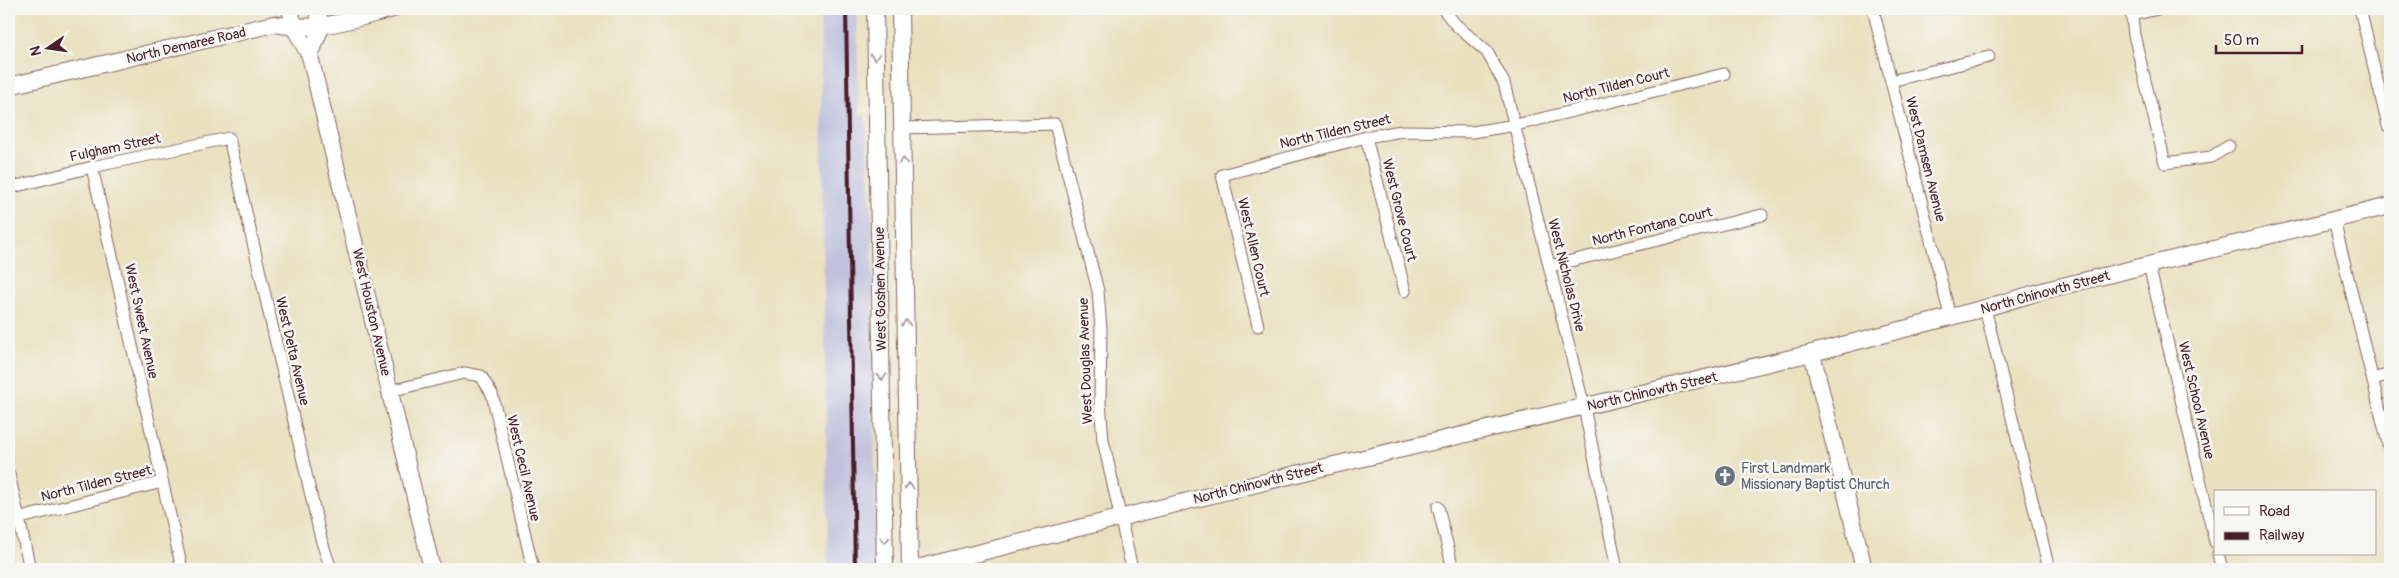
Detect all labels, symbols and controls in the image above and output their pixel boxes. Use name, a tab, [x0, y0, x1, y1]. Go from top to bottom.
north arrow	[22, 22, 72, 72]
scale bar	[2216, 22, 2303, 54]
street label: North Demaree Road	[125, 23, 248, 68]
text: 50 m	[2224, 31, 2259, 50]
text: N	[26, 44, 45, 57]
one-way arrow	[870, 54, 881, 62]
street label: North Tilden Court	[1561, 64, 1672, 107]
street label: West Damsen Avenue	[1902, 95, 1949, 223]
street label: North Tilden Street	[1278, 110, 1393, 153]
street label: Fulgham Street	[68, 129, 162, 165]
one-way arrow	[898, 156, 909, 164]
street label: West Grove Court	[1379, 157, 1421, 264]
street label: West Allen Court	[1234, 196, 1273, 299]
street label: North Fontana Court	[1590, 203, 1714, 250]
street label: West Nicholas Drive	[1544, 217, 1589, 334]
street label: West Goshen Avenue	[871, 227, 890, 351]
street label: West Houston Avenue	[349, 247, 394, 378]
street label: West Sweet Avenue	[121, 262, 162, 380]
street label: North Chinowth Street	[1979, 267, 2112, 318]
street label: West Delta Avenue	[272, 295, 313, 407]
street label: West Douglas Avenue	[1075, 297, 1096, 424]
one-way arrow	[901, 319, 911, 326]
street label: West School Avenue	[2175, 340, 2218, 461]
street label: North Chinowth Street	[1585, 368, 1719, 415]
one-way arrow	[877, 374, 887, 382]
street label: West Cecil Avenue	[503, 413, 544, 523]
street label: North Chinowth Street	[1191, 459, 1325, 508]
place label: First Landmark Missionary Baptist Church	[1741, 460, 1889, 493]
street label: North Tilden Street	[39, 461, 154, 505]
church icon: First Landmark Missionary Baptist Church	[1713, 464, 1737, 488]
one-way arrow	[903, 481, 914, 489]
legend	[2214, 490, 2376, 556]
text: Road	[2259, 502, 2290, 521]
text: Railway	[2259, 526, 2305, 545]
one-way arrow	[880, 536, 890, 544]

